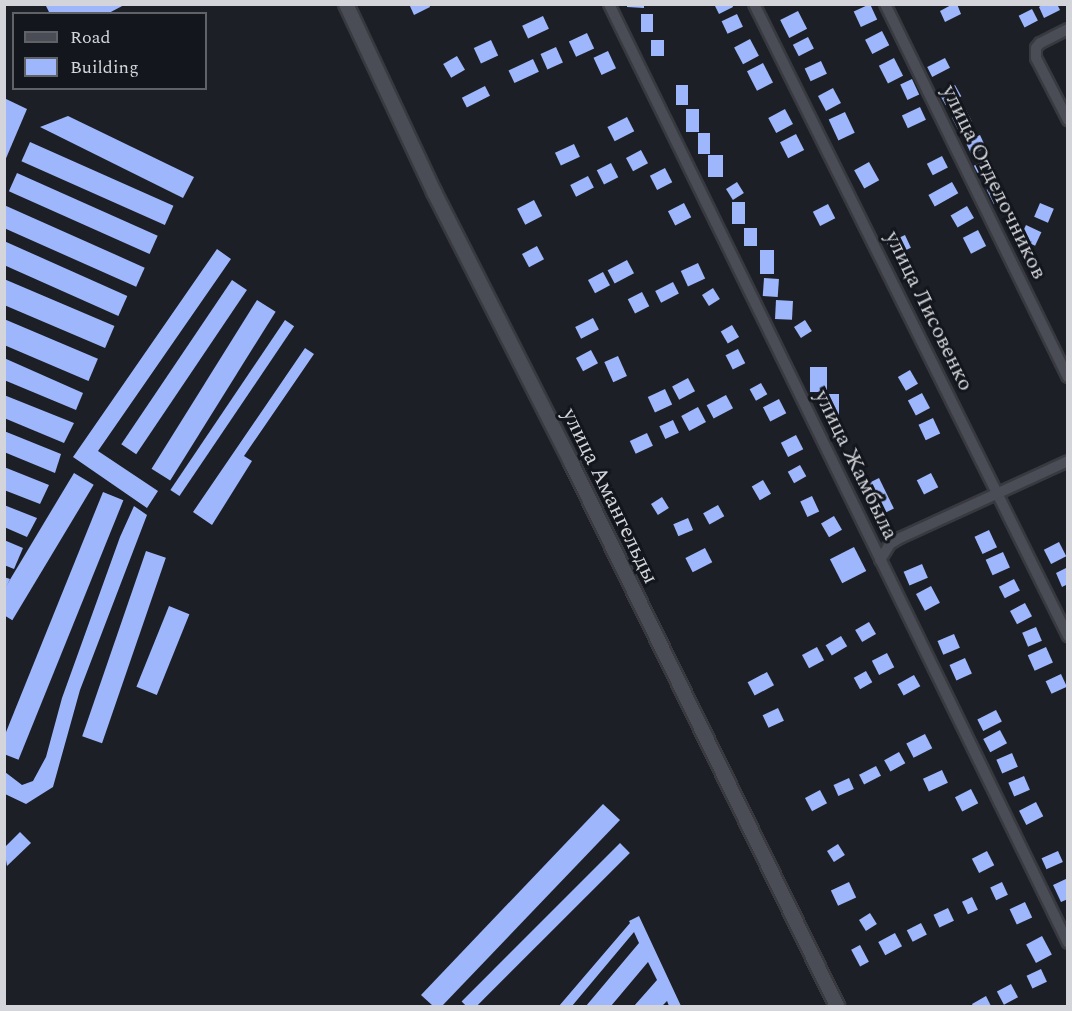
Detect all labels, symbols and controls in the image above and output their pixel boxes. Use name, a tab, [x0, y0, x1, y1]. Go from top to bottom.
legend	[12, 12, 207, 90]
text: Road	[70, 24, 111, 51]
text: Building	[70, 54, 139, 81]
street label: улица Отделочников	[936, 81, 1052, 283]
street label: улица Лисовенко	[879, 227, 979, 395]
street label: улица Жамбыла	[808, 386, 904, 544]
street label: улица Амангельды	[556, 404, 664, 588]

